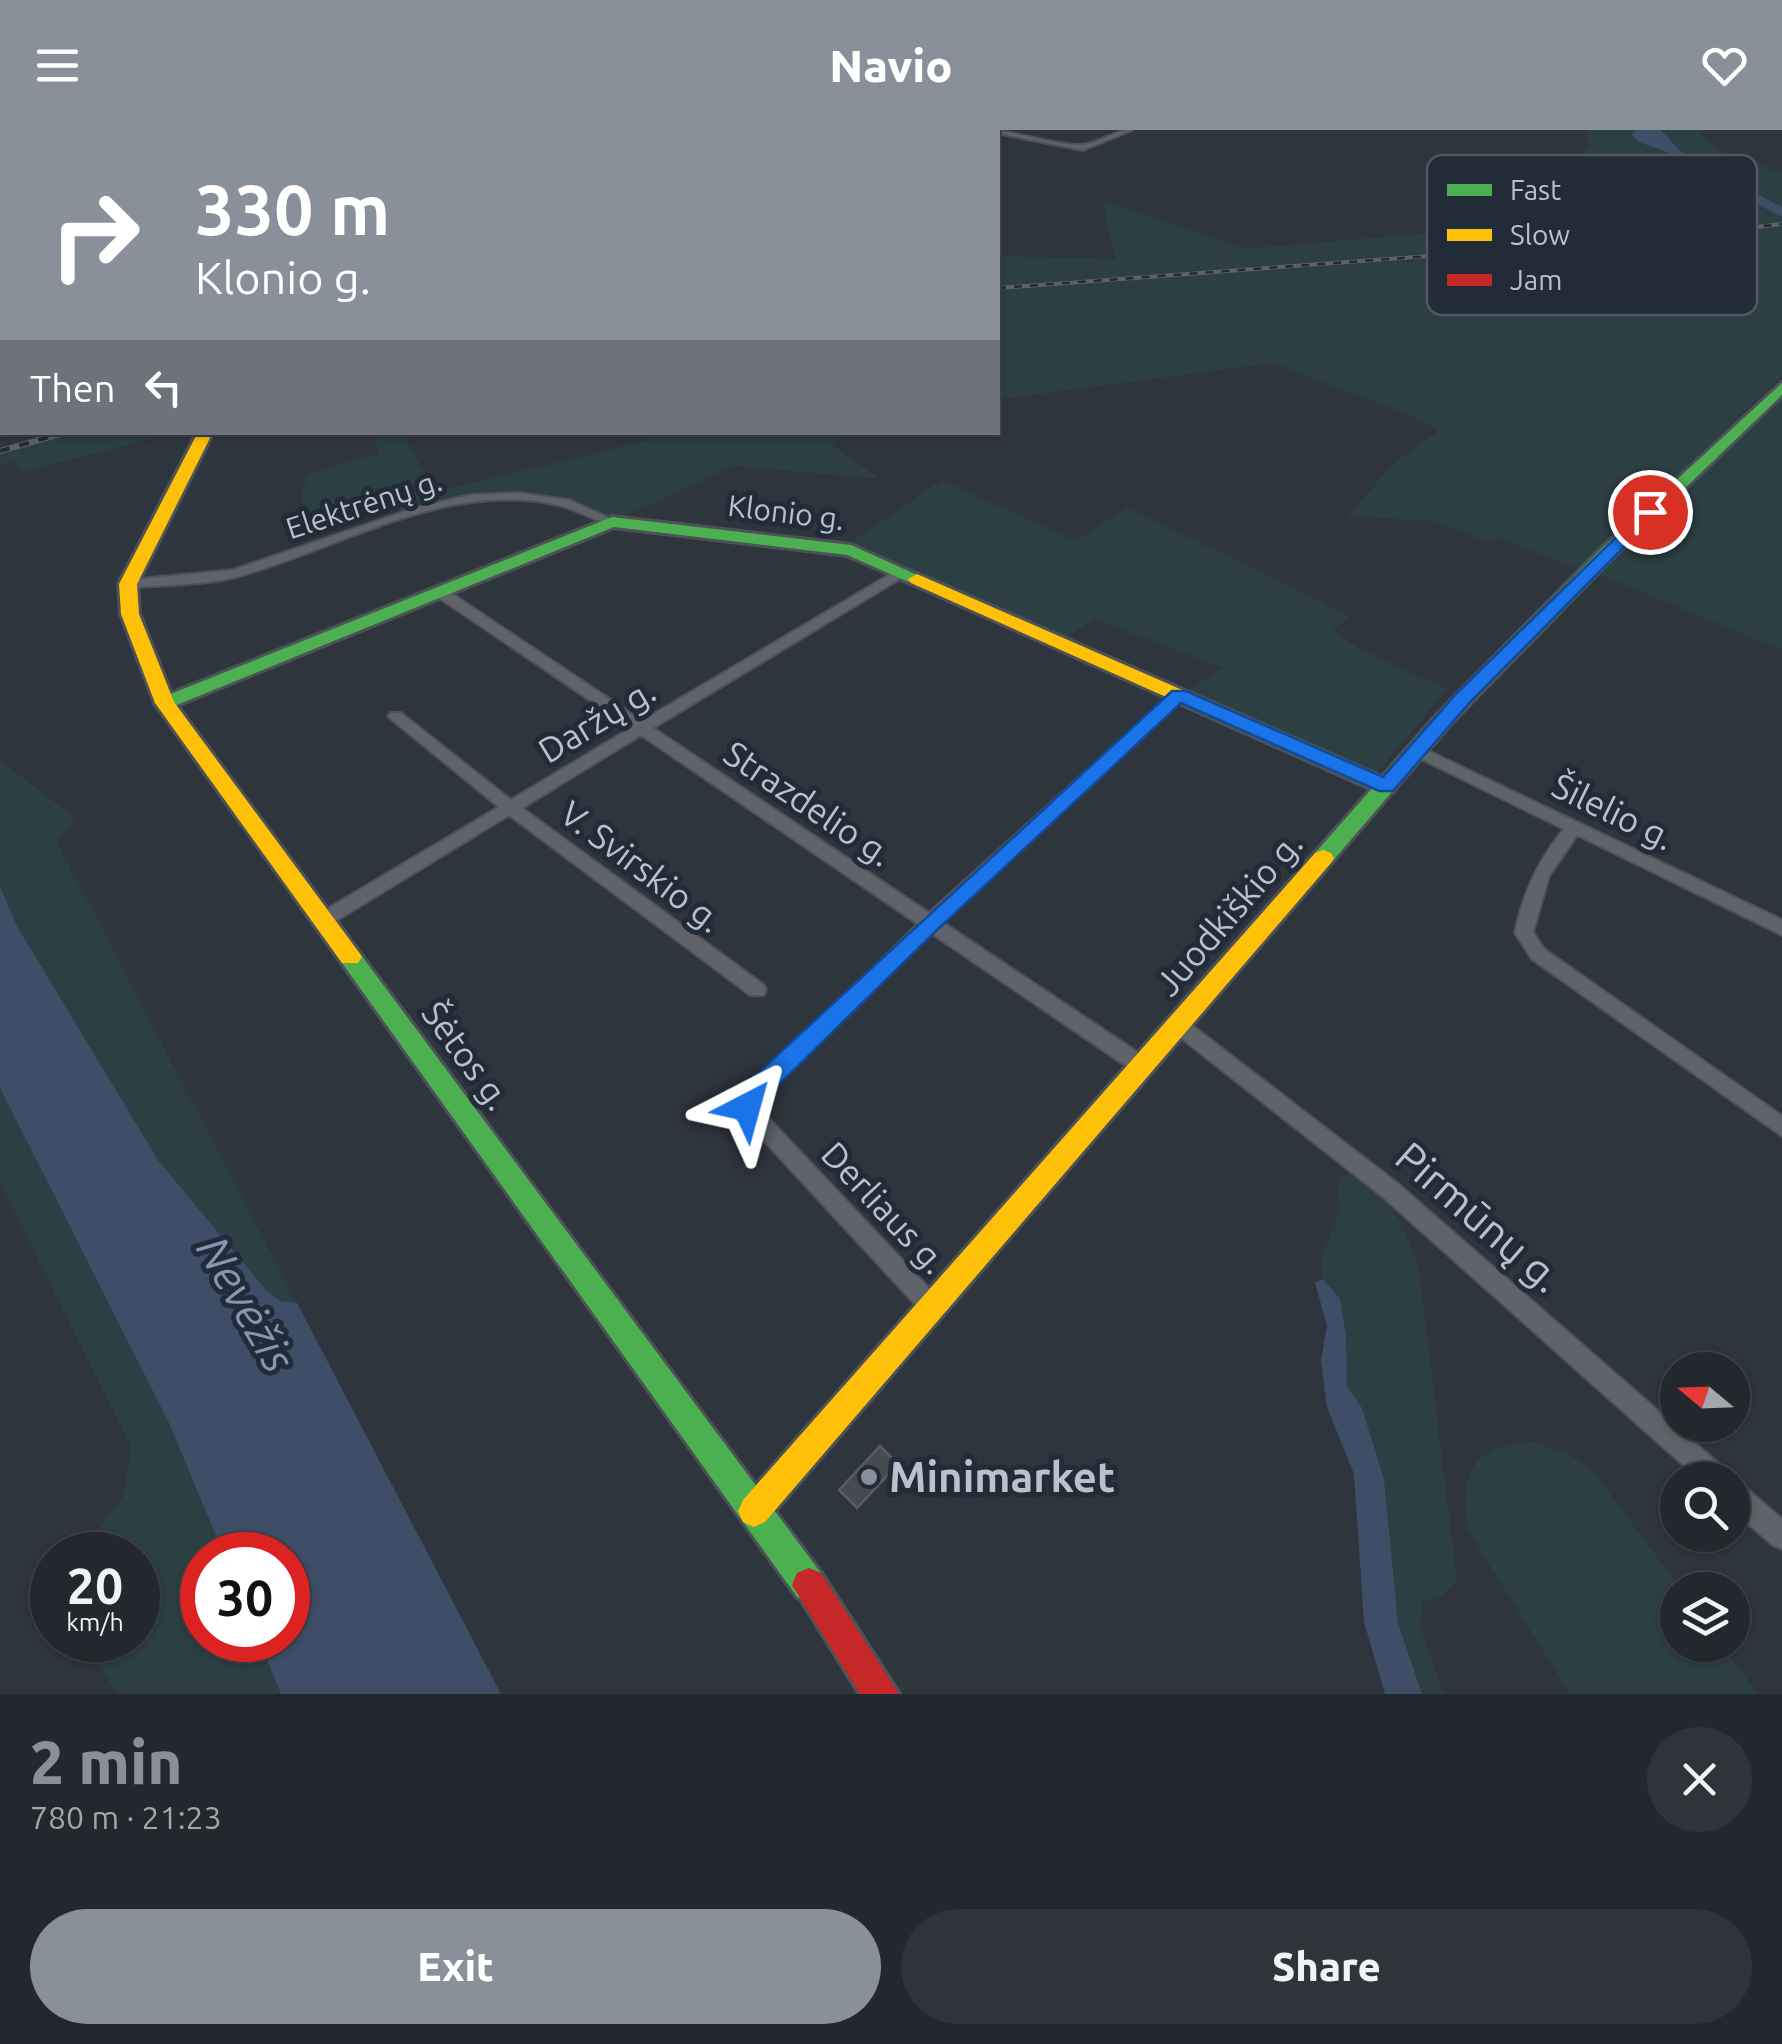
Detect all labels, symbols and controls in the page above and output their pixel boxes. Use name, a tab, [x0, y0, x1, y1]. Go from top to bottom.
icon: menu	[30, 38, 85, 93]
icon: heart	[1697, 38, 1752, 93]
text: Navio	[829, 40, 953, 91]
legend	[1427, 155, 1757, 315]
icon: right	[30, 170, 160, 300]
text: 330 m	[195, 170, 390, 248]
text: Fast	[1510, 174, 1561, 205]
text: Slow	[1510, 219, 1570, 250]
text: Klonio g.	[195, 252, 371, 303]
text: Jam	[1510, 264, 1562, 295]
icon: left	[136, 360, 191, 415]
text: Then	[30, 367, 116, 409]
street label: Elektrėnų g.	[281, 463, 446, 545]
pin	[1608, 470, 1693, 555]
icon: arrive	[1623, 485, 1678, 540]
street label: Klonio g.	[726, 488, 846, 536]
street label: Daržų g.	[531, 670, 662, 770]
street label: Strazdelio g.	[717, 732, 900, 874]
street label: Šilelio g.	[1546, 764, 1681, 858]
street label: V. Svirskio g.	[553, 792, 730, 940]
street label: Juodkiškio g.	[1147, 824, 1310, 1003]
street label: Šėtos g.	[414, 993, 520, 1117]
position arrow	[695, 1055, 799, 1159]
street label: Pirmūnų g.	[1387, 1132, 1572, 1301]
street label: Derliaus g.	[814, 1133, 956, 1281]
water label: Nevėžis	[187, 1227, 306, 1381]
north arrow	[1660, 1352, 1750, 1442]
map controls	[1660, 1352, 1750, 1662]
place label: Minimarket	[889, 1453, 1115, 1500]
button: search	[1660, 1462, 1750, 1552]
marker: Minimarket	[858, 1466, 880, 1488]
speed limit sign: 30	[180, 1532, 310, 1662]
text: 20	[67, 1557, 123, 1613]
button: layers	[1660, 1572, 1750, 1662]
text: km/h	[66, 1608, 124, 1636]
button: close	[1647, 1727, 1752, 1832]
text: 2 min	[30, 1728, 183, 1795]
text: 780 m · 21:23	[30, 1799, 222, 1835]
button: Exit	[30, 1909, 881, 2024]
button: Share	[901, 1909, 1752, 2024]

